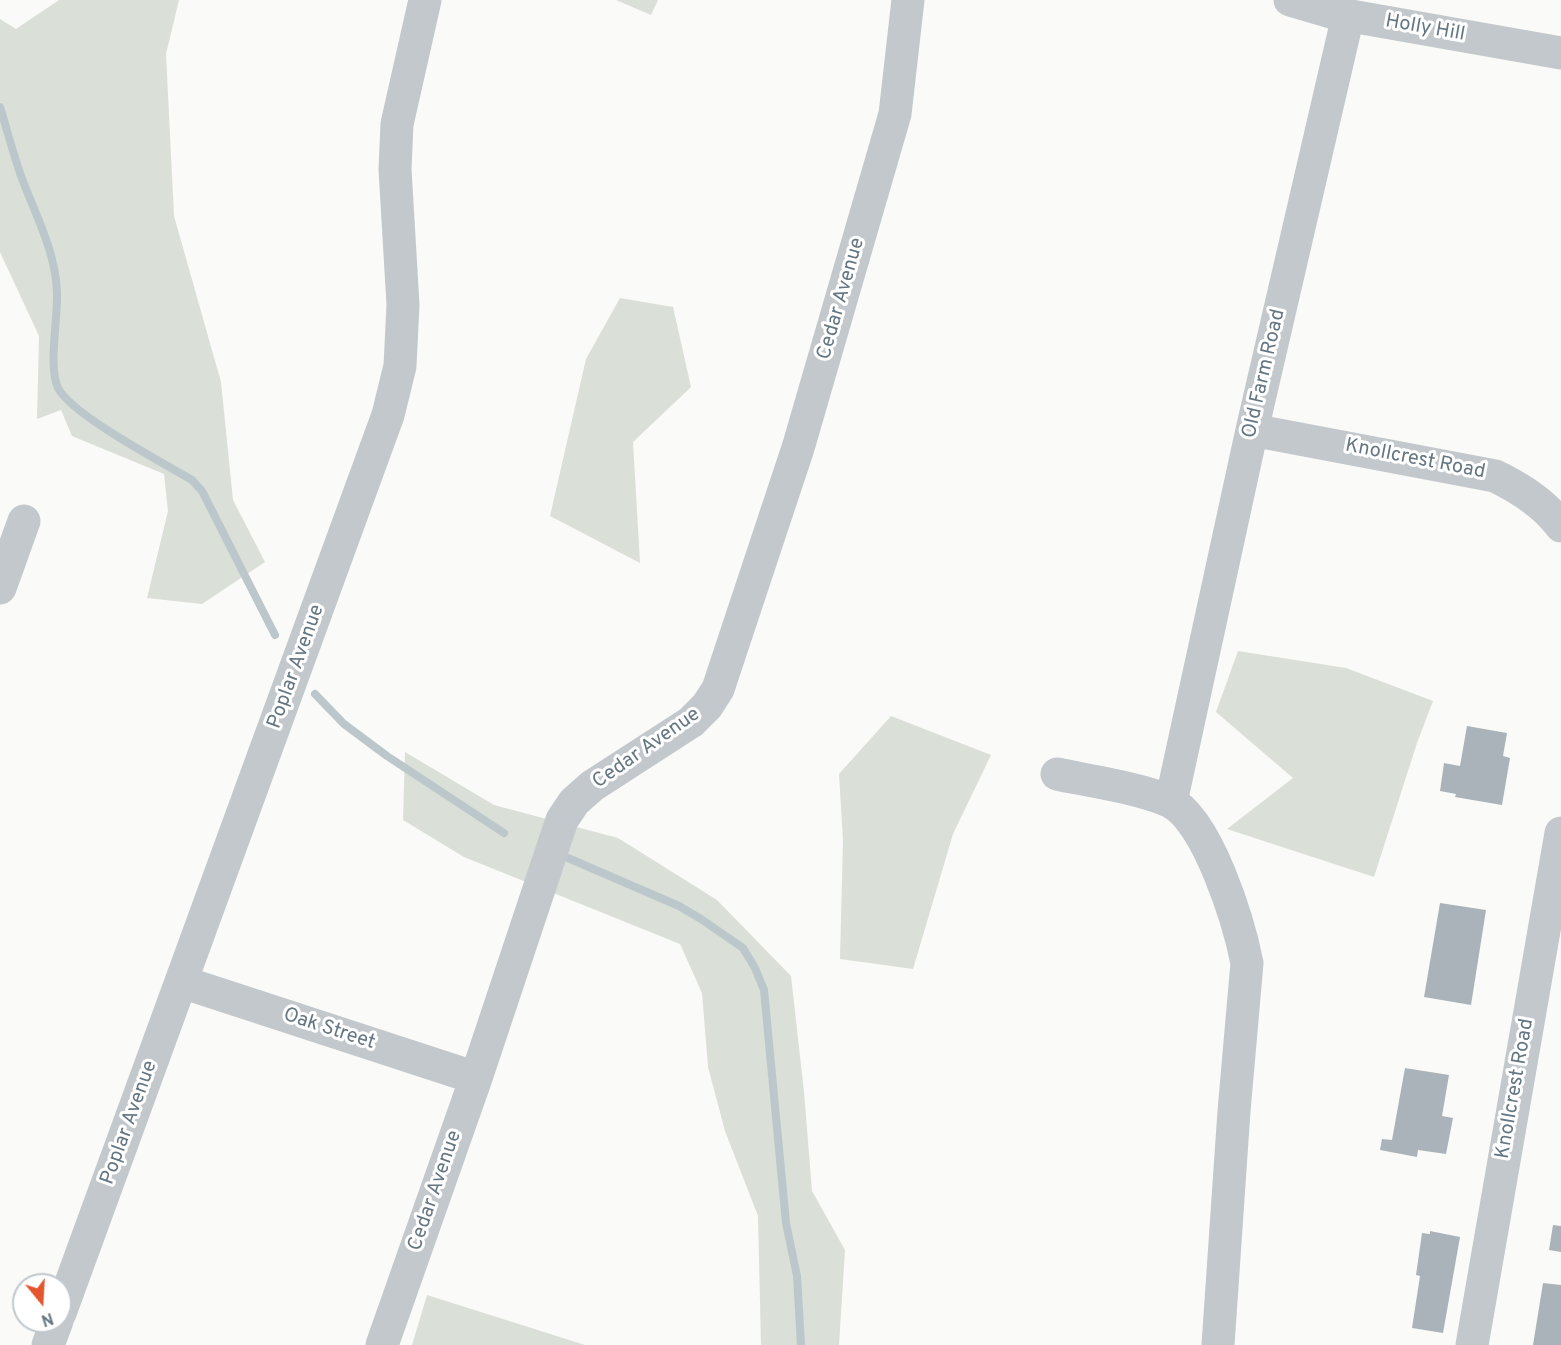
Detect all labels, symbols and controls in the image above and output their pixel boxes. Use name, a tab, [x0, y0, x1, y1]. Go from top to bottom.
street label: Holly Hill	[1383, 10, 1467, 48]
street label: Cedar Avenue	[813, 235, 871, 363]
street label: Old Farm Road	[1238, 307, 1292, 441]
street label: Knollcrest Road	[1343, 435, 1487, 485]
street label: Poplar Avenue	[263, 602, 331, 732]
street label: Cedar Avenue	[589, 703, 705, 795]
street label: Oak Street	[280, 1004, 378, 1056]
street label: Knollcrest Road	[1492, 1017, 1540, 1161]
street label: Poplar Avenue	[96, 1058, 164, 1188]
street label: Cedar Avenue	[404, 1128, 468, 1254]
north arrow	[12, 1273, 72, 1333]
text: N	[38, 1307, 56, 1330]

